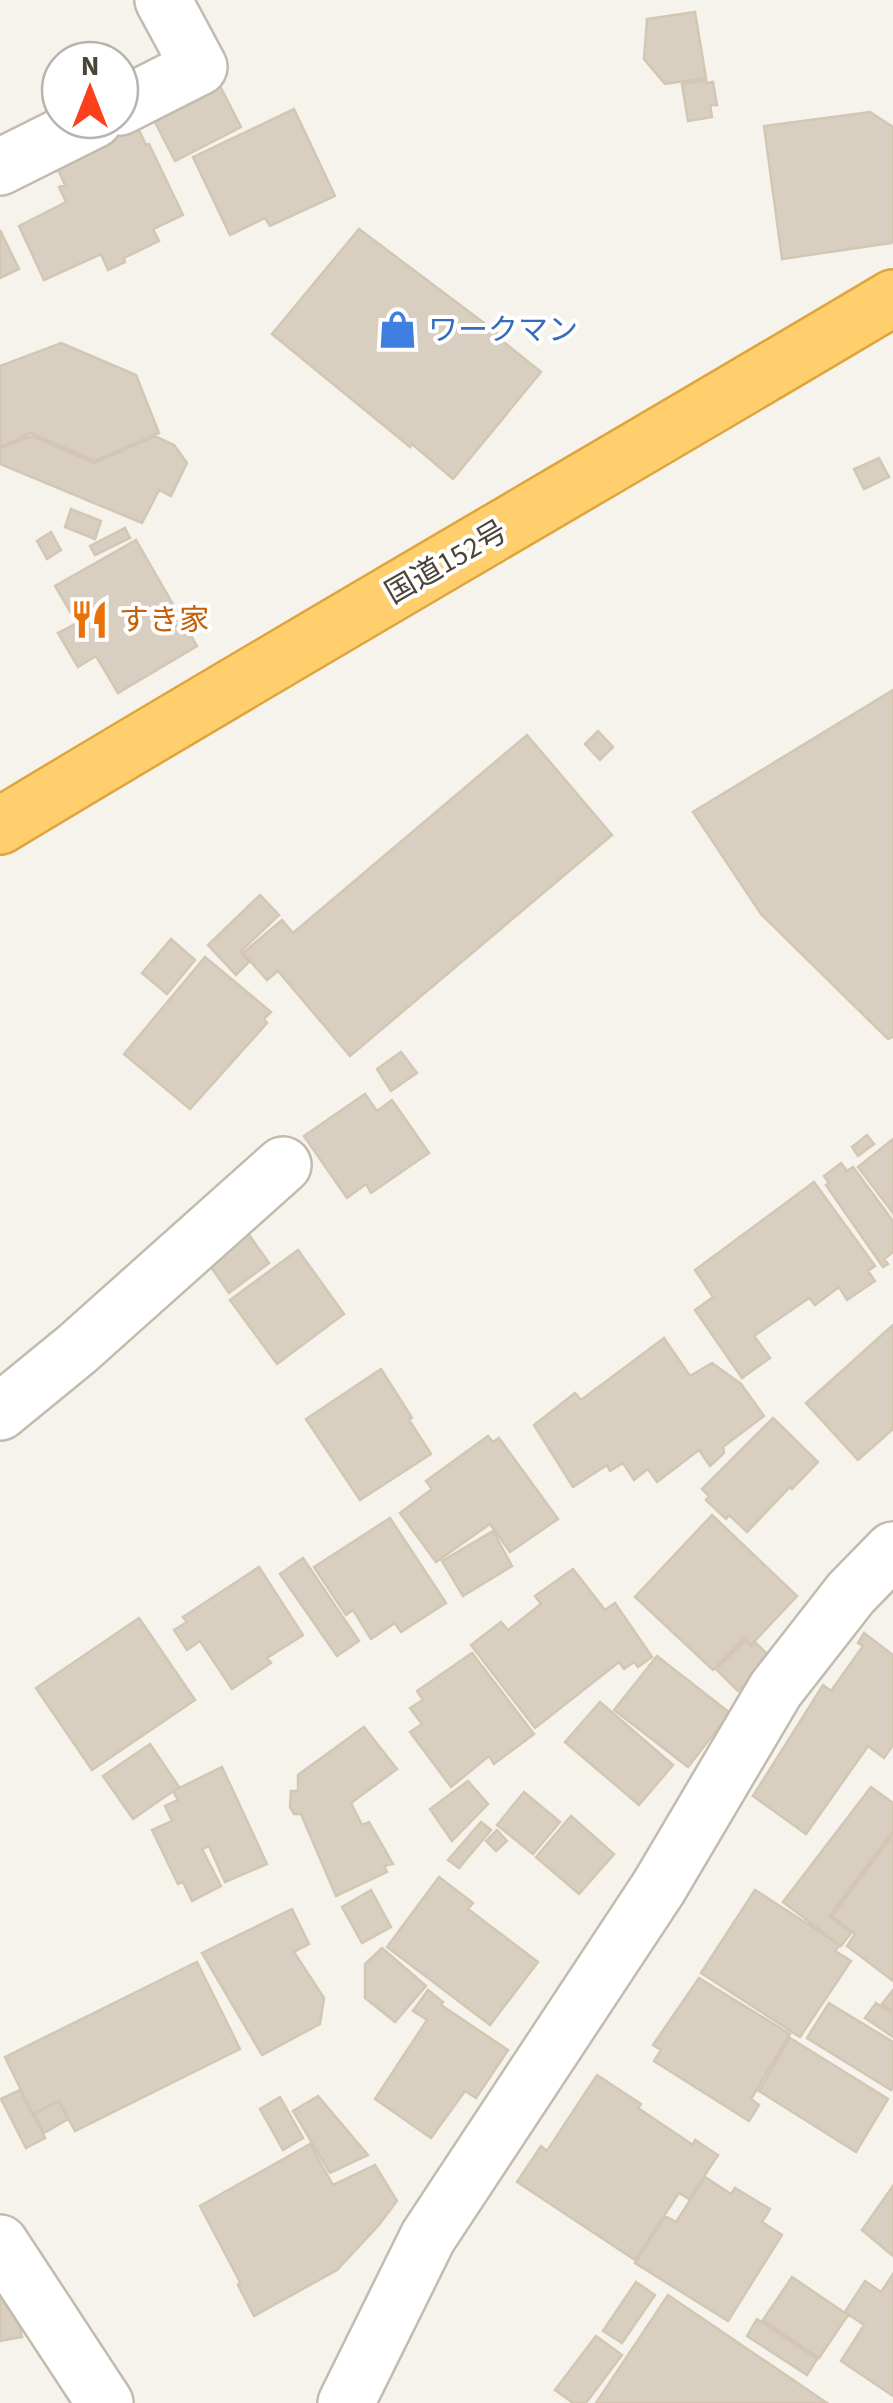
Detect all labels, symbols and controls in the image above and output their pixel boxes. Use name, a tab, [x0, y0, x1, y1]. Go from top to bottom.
north arrow	[40, 40, 140, 140]
text: N	[81, 46, 99, 86]
shop icon: ワークマン	[377, 309, 419, 351]
place label: ワークマン	[428, 309, 578, 352]
street label: 国道152号	[377, 510, 515, 615]
restaurant icon: すき家	[68, 599, 110, 641]
place label: すき家	[119, 599, 209, 642]

